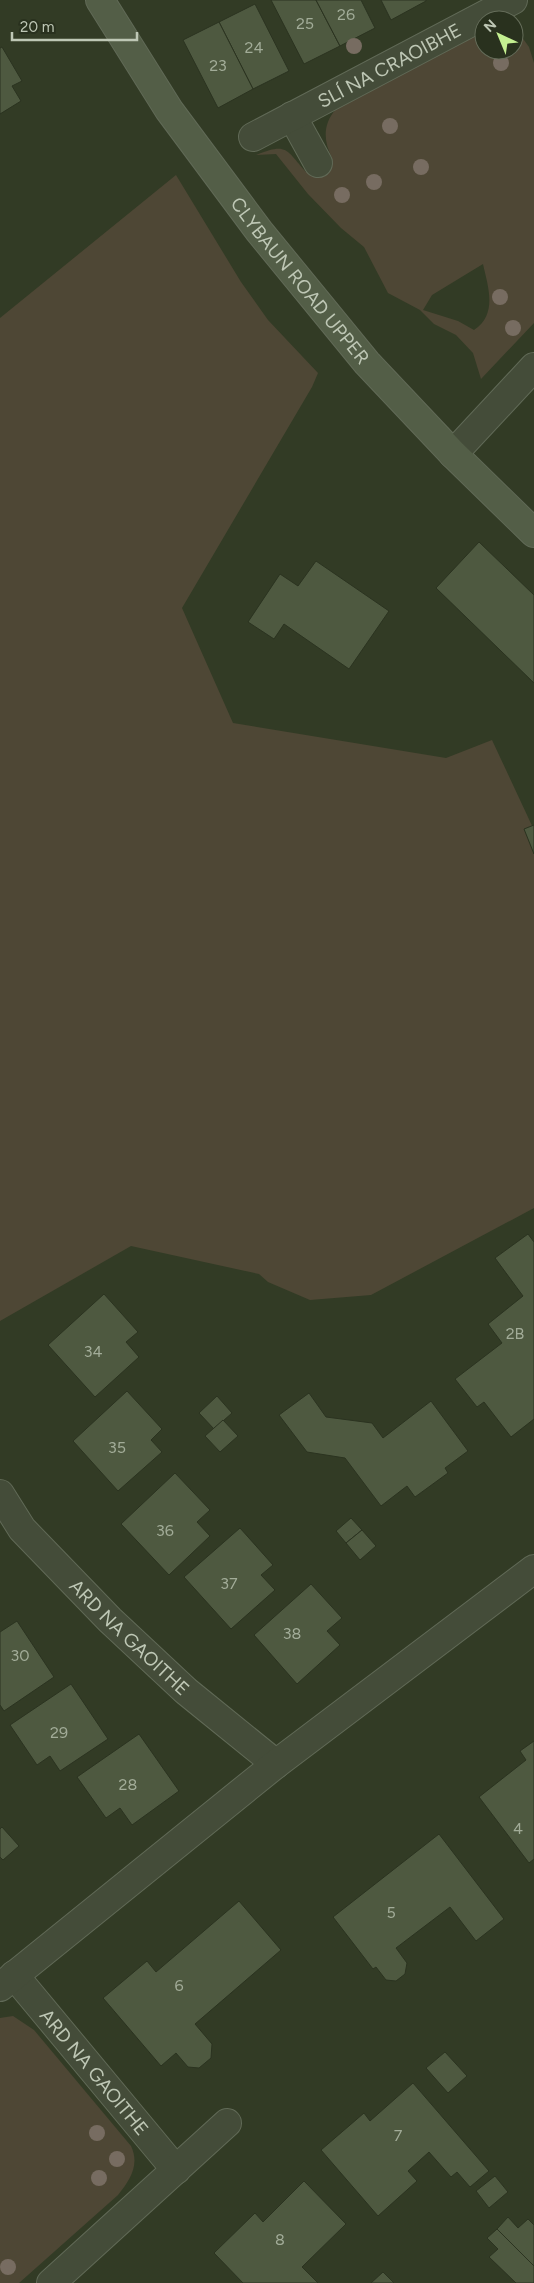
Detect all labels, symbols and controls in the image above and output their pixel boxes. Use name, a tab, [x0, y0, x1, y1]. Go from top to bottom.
house number: 26	[337, 5, 355, 24]
scale bar	[12, 10, 138, 42]
north arrow	[474, 10, 524, 60]
house number: 25	[296, 14, 314, 33]
text: N	[481, 16, 500, 36]
text: 20 m	[20, 18, 54, 36]
street label: SLÍ NA CRAOIBHE	[314, 18, 465, 113]
house number: 24	[245, 38, 263, 57]
house number: 23	[209, 56, 227, 75]
street label: CLYBAUN ROAD UPPER	[226, 193, 374, 369]
house number: 2B	[506, 1324, 525, 1343]
house number: 34	[84, 1342, 102, 1361]
house number: 35	[108, 1438, 126, 1457]
house number: 36	[156, 1521, 174, 1540]
street label: ARD NA GAOITHE	[65, 1574, 194, 1700]
house number: 37	[220, 1574, 238, 1593]
house number: 38	[283, 1624, 301, 1643]
house number: 30	[11, 1646, 29, 1665]
house number: 29	[50, 1723, 68, 1742]
house number: 28	[119, 1775, 137, 1794]
house number: 4	[513, 1819, 523, 1838]
house number: 5	[386, 1903, 396, 1922]
house number: 6	[174, 1976, 184, 1995]
street label: ARD NA GAOITHE	[35, 2004, 153, 2140]
house number: 7	[394, 2126, 403, 2145]
house number: 8	[275, 2230, 285, 2249]

